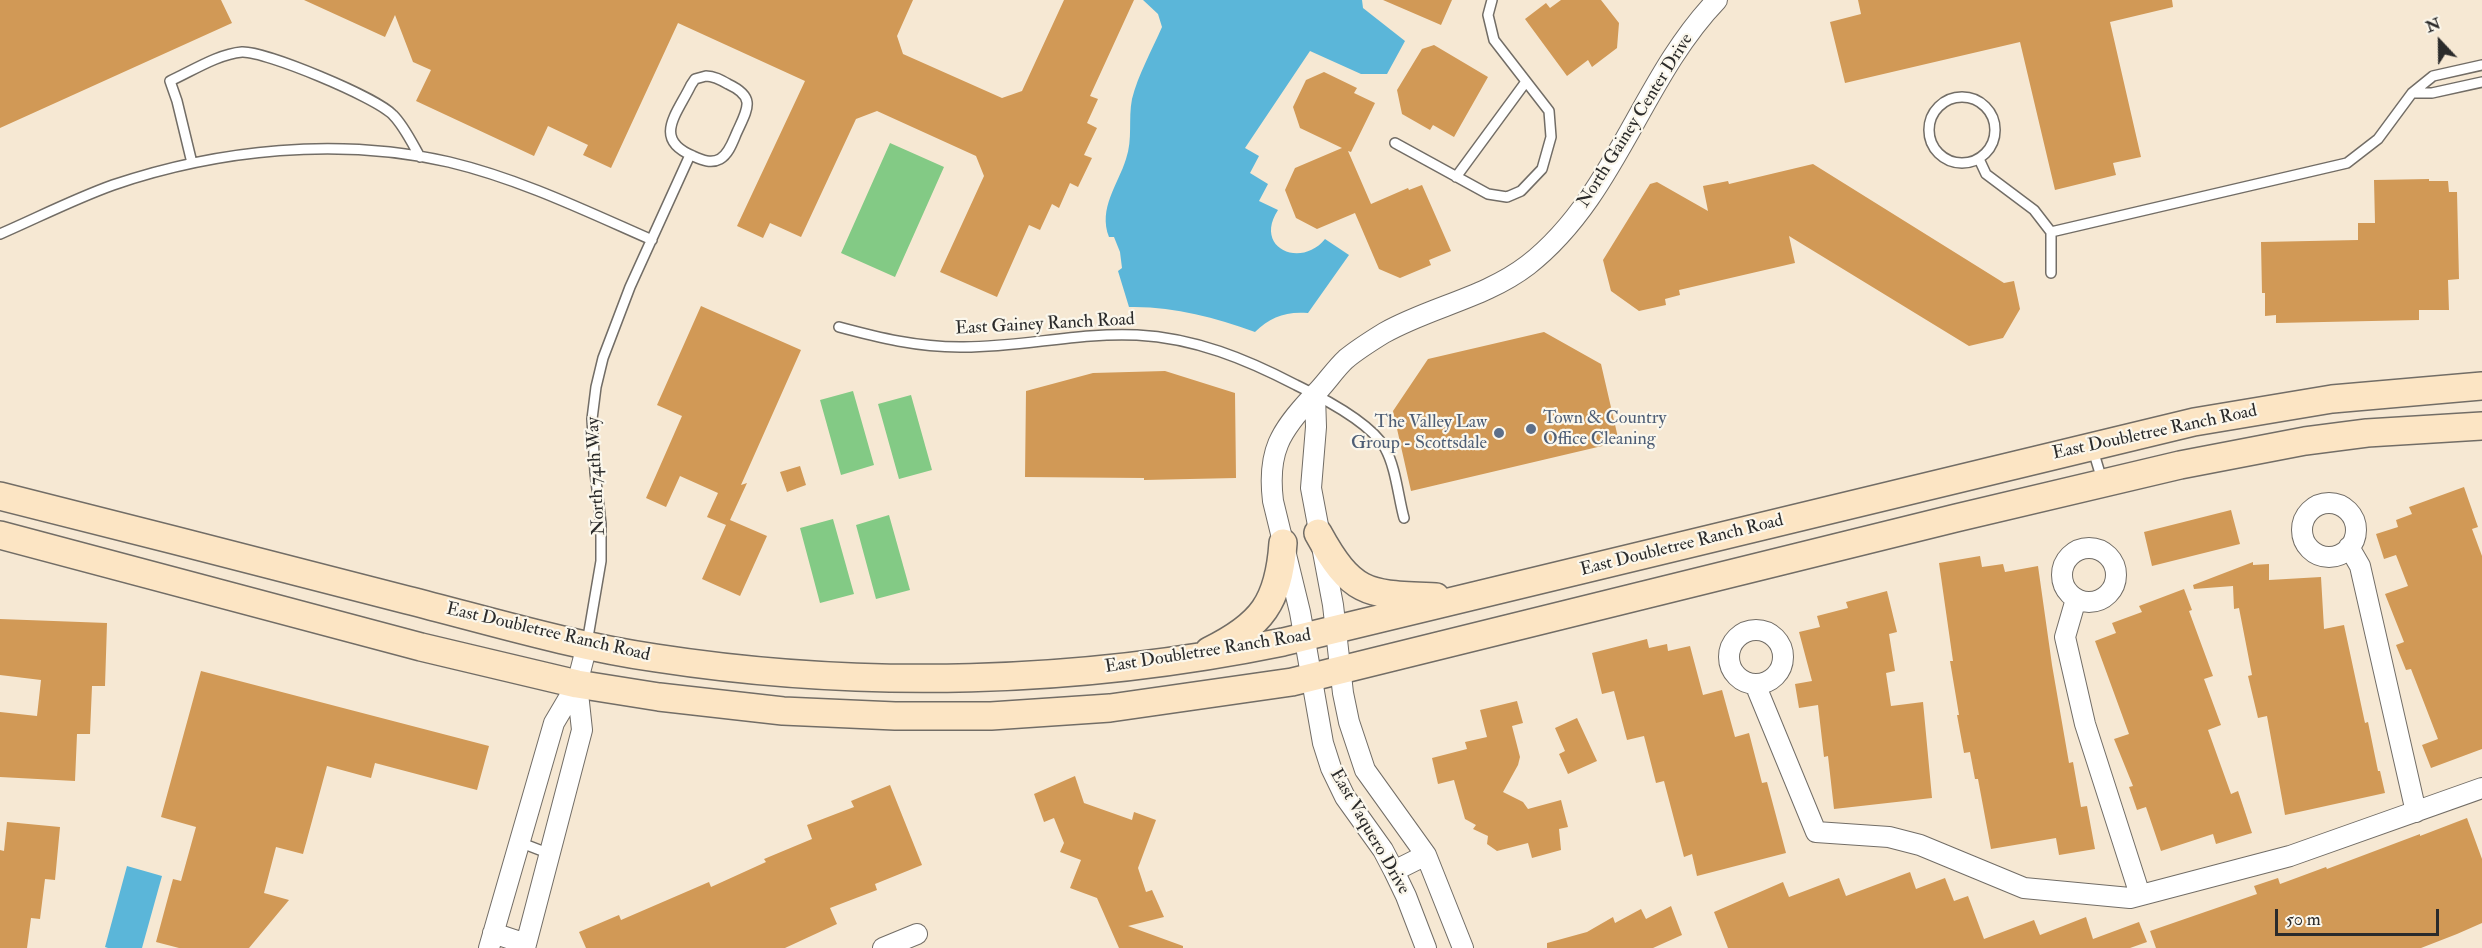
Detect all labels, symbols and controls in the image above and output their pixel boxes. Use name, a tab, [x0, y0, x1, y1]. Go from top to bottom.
north arrow	[2410, 12, 2470, 72]
text: N	[2423, 13, 2444, 37]
street label: North Gainey Center Drive	[1574, 30, 1698, 212]
street label: East Gainey Ranch Road	[955, 310, 1135, 340]
street label: East Doubletree Ranch Road	[2051, 401, 2259, 465]
place label: Town & Country Office Cleaning	[1543, 408, 1666, 450]
place label: The Valley Law Group - Scottsdale	[1351, 412, 1487, 454]
street label: North 74th Way	[583, 416, 611, 536]
marker: Town & Country Office Cleaning	[1524, 422, 1538, 436]
marker: The Valley Law Group - Scottsdale	[1492, 426, 1506, 440]
street label: East Doubletree Ranch Road	[1578, 510, 1786, 582]
street label: East Doubletree Ranch Road	[444, 599, 652, 667]
street label: East Doubletree Ranch Road	[1103, 625, 1313, 679]
street label: East Vaquero Drive	[1324, 765, 1414, 899]
scale bar	[2278, 897, 2442, 935]
text: 50 m	[2286, 908, 2321, 931]

